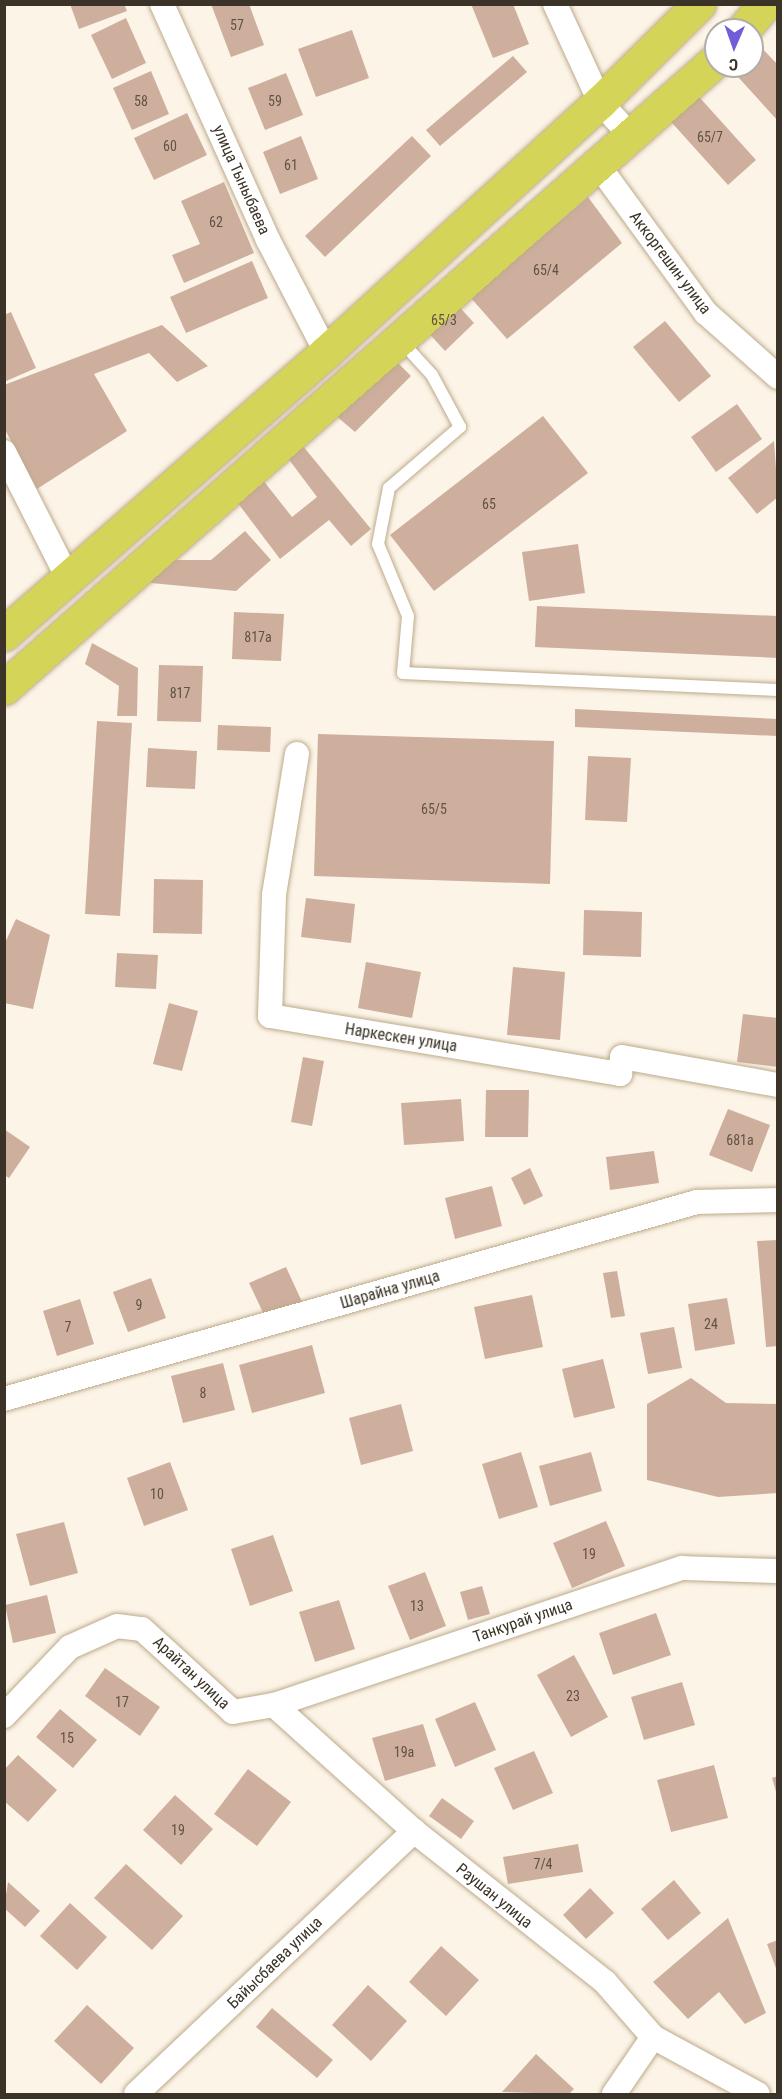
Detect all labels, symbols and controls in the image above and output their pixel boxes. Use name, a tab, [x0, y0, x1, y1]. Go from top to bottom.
house number: 57	[230, 17, 244, 33]
north arrow	[704, 18, 764, 78]
text: С	[729, 55, 738, 74]
house number: 58	[134, 93, 148, 109]
house number: 59	[268, 93, 282, 109]
street label: улица Тыныбаева	[208, 122, 274, 238]
house number: 65/7	[697, 129, 723, 145]
house number: 60	[163, 138, 177, 154]
house number: 61	[284, 157, 298, 173]
street label: Аккоргешин улица	[625, 208, 715, 318]
house number: 62	[209, 214, 223, 230]
house number: 65/4	[533, 262, 559, 278]
house number: 65/3	[431, 312, 457, 328]
house number: 65	[482, 496, 496, 512]
house number: 817а	[244, 629, 272, 645]
house number: 817	[170, 685, 190, 701]
house number: 65/5	[421, 801, 447, 817]
street label: Наркескен улица	[343, 1020, 459, 1056]
house number: 681а	[726, 1132, 754, 1148]
street label: Шарайна улица	[338, 1267, 442, 1313]
house number: 9	[136, 1297, 142, 1313]
house number: 24	[704, 1316, 718, 1332]
house number: 7	[65, 1319, 71, 1335]
house number: 8	[200, 1385, 206, 1401]
house number: 10	[150, 1486, 164, 1502]
house number: 19	[582, 1546, 596, 1562]
street label: Танкурай улица	[471, 1595, 575, 1647]
house number: 13	[410, 1598, 424, 1614]
street label: Арайтан улица	[149, 1633, 233, 1713]
house number: 23	[566, 1688, 580, 1704]
house number: 17	[115, 1694, 129, 1710]
house number: 15	[60, 1730, 74, 1746]
house number: 19а	[394, 1744, 414, 1760]
house number: 19	[171, 1822, 185, 1838]
house number: 7/4	[533, 1856, 553, 1872]
street label: Раушан улица	[452, 1859, 536, 1933]
street label: Байысбаева улица	[224, 1913, 326, 2013]

